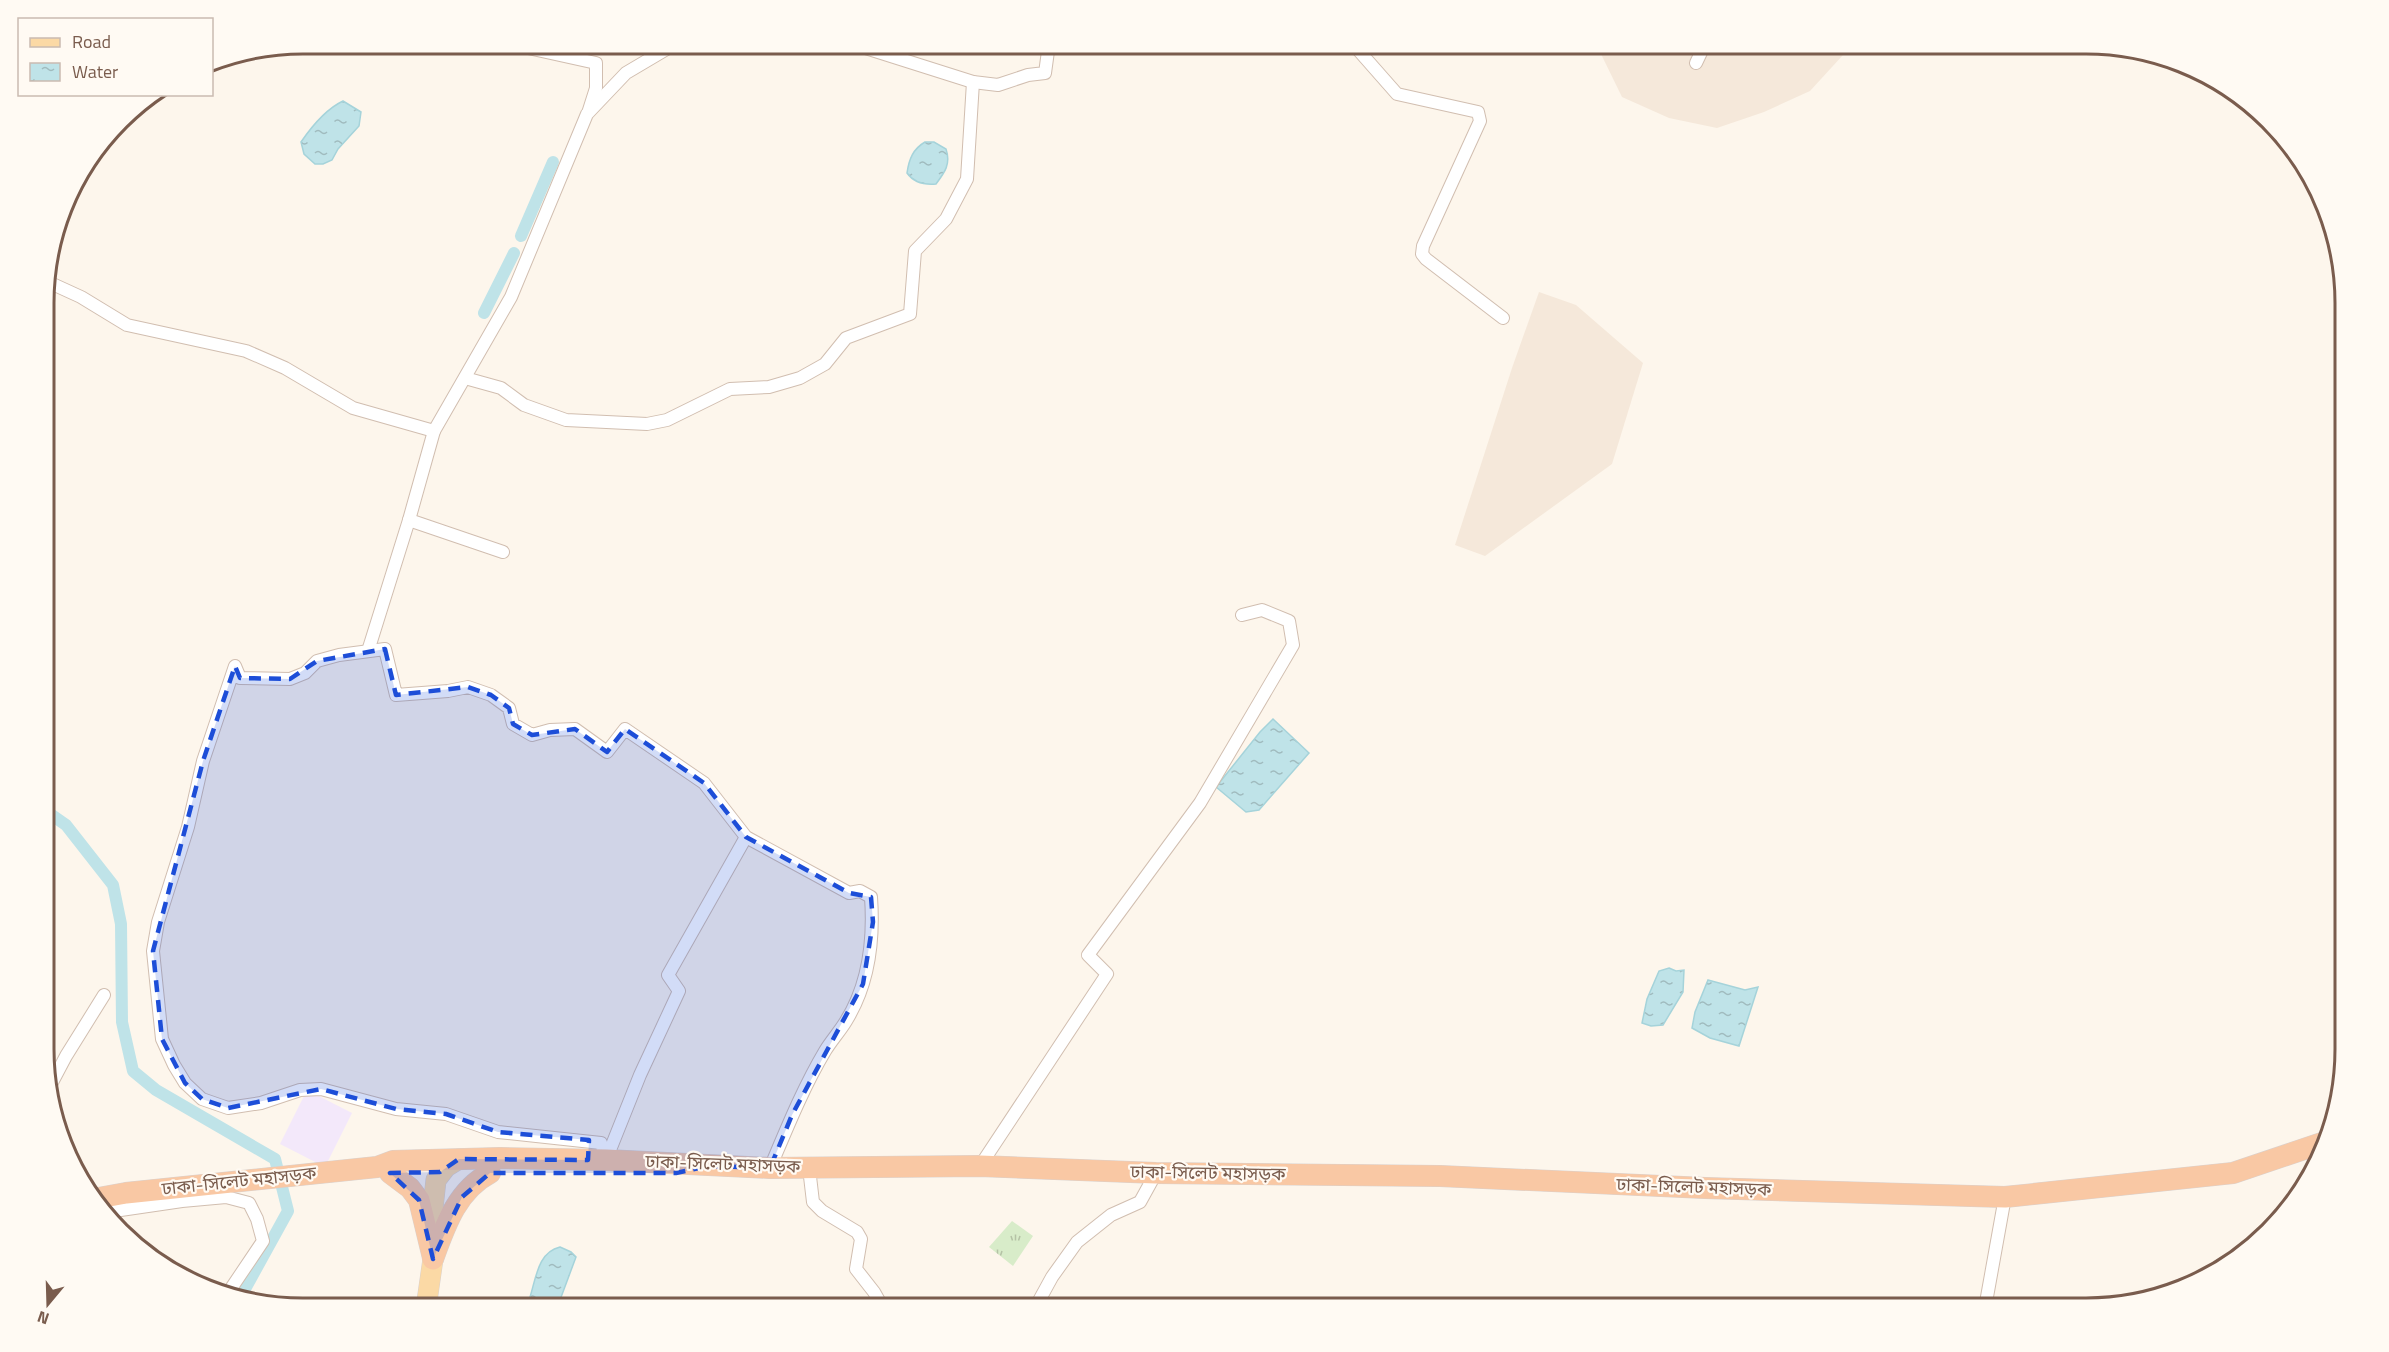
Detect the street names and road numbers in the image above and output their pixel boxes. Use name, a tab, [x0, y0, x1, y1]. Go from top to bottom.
street label: ঢাকা-সিলেট মহাসড়ক	[644, 1147, 802, 1180]
street label: ঢাকা-সিলেট মহাসড়ক	[1129, 1158, 1286, 1187]
street label: ঢাকা-সিলেট মহাসড়ক	[159, 1159, 318, 1202]
street label: ঢাকা-সিলেট মহাসড়ক	[1615, 1170, 1773, 1203]

